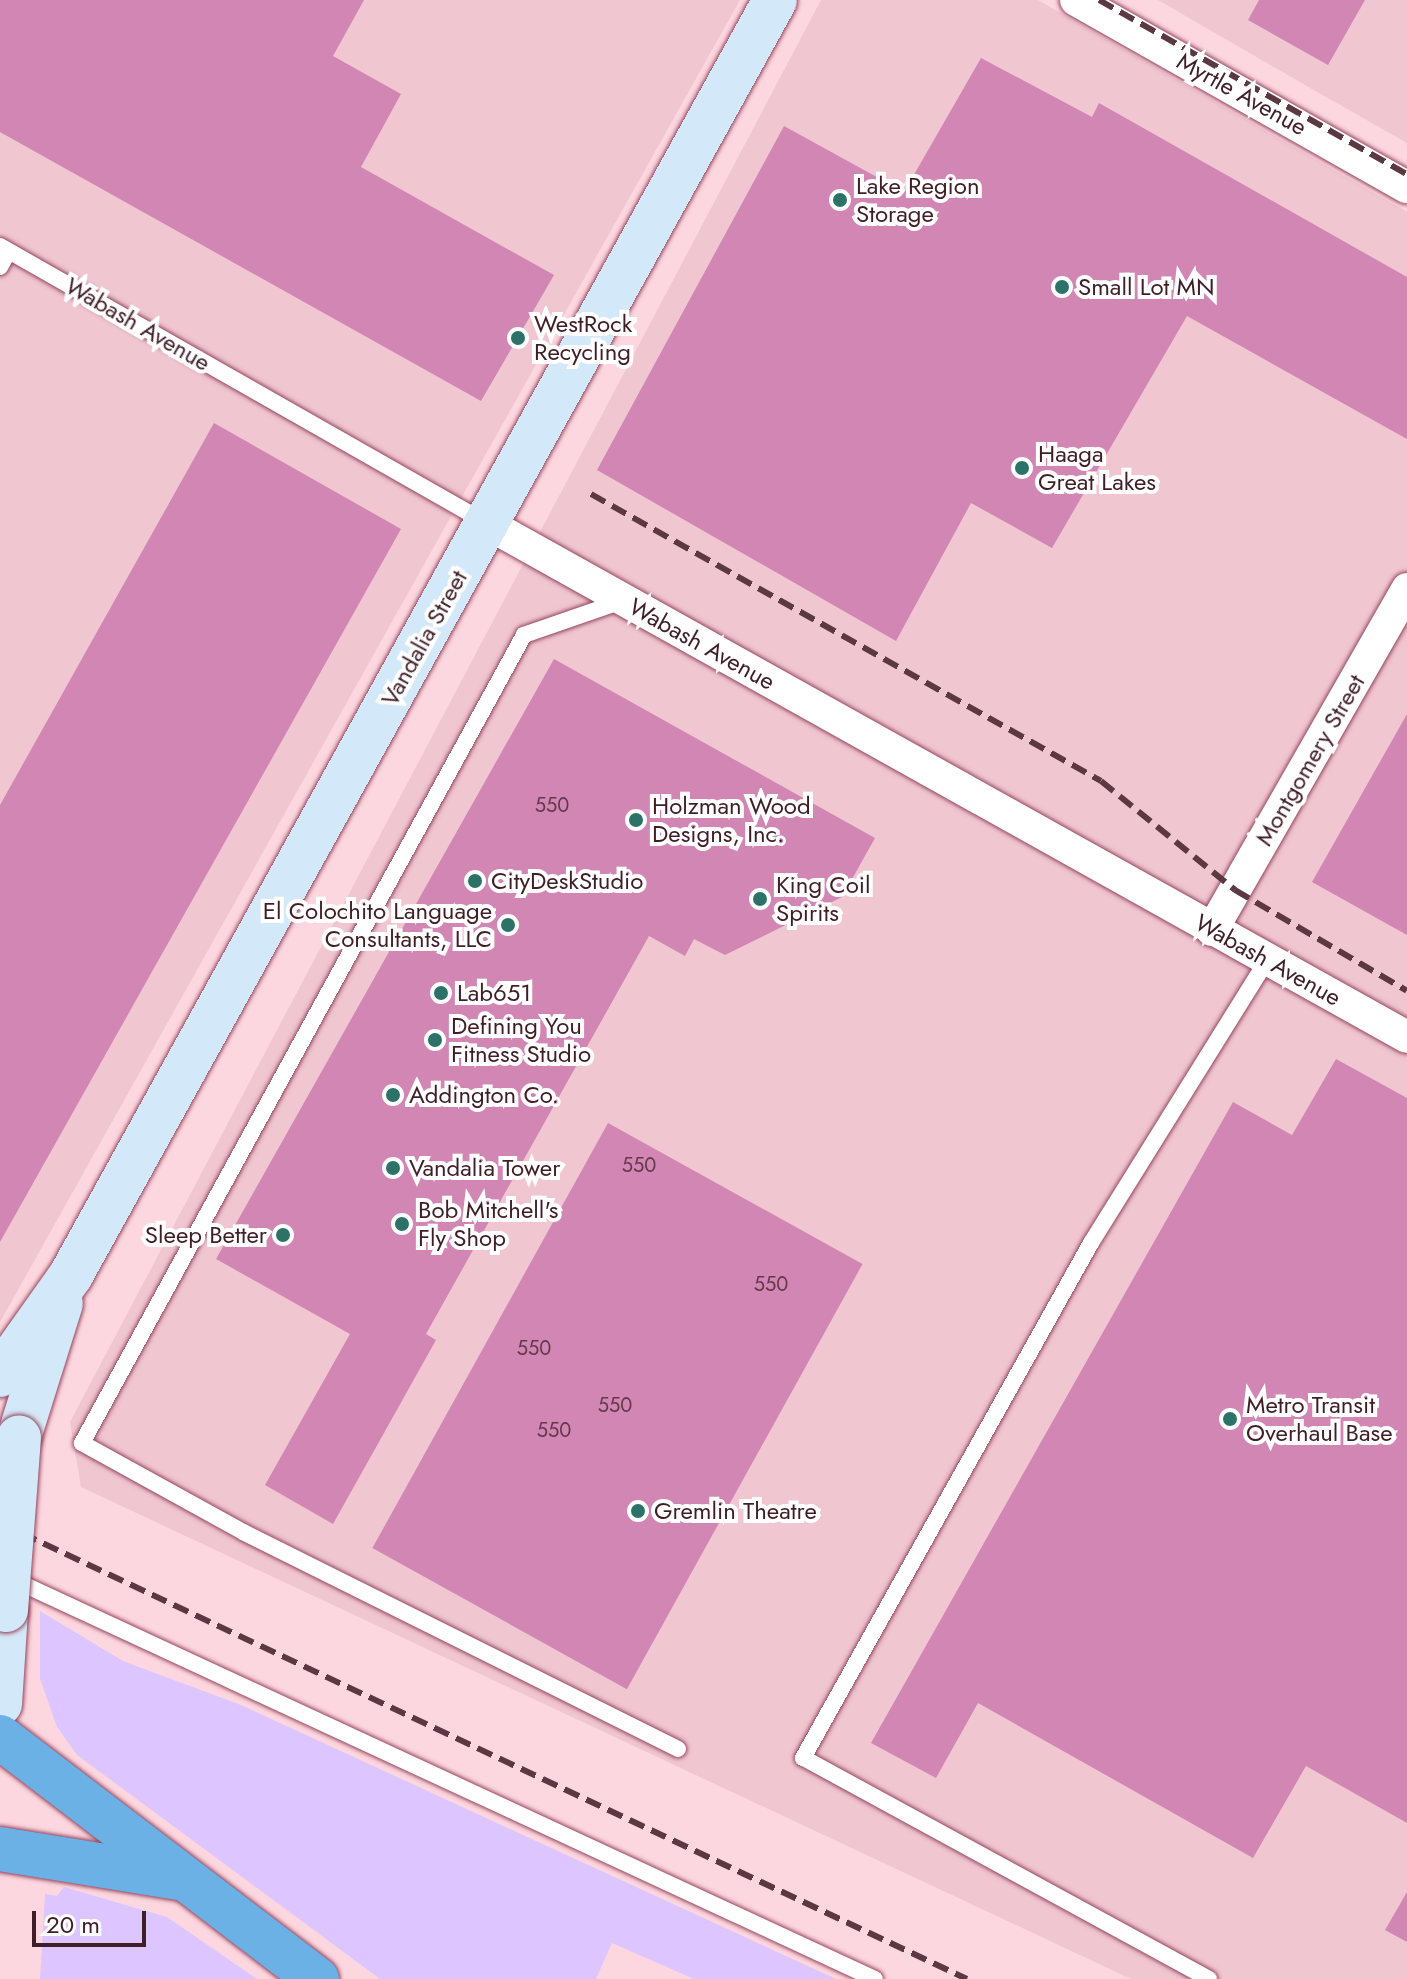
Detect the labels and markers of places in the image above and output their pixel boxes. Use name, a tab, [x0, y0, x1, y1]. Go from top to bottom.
place label: Lake Region Storage	[856, 172, 980, 228]
marker: Lake Region Storage	[831, 191, 849, 209]
place label: Small Lot MN	[1078, 273, 1215, 301]
marker: Small Lot MN	[1053, 278, 1071, 296]
place label: WestRock Recycling	[534, 310, 632, 366]
marker: WestRock Recycling	[509, 329, 527, 347]
place label: Haaga Great Lakes	[1038, 440, 1156, 496]
marker: Haaga Great Lakes	[1013, 459, 1031, 477]
place label: Holzman Wood Designs, Inc.	[652, 792, 811, 848]
marker: Holzman Wood Designs, Inc.	[627, 811, 645, 829]
place label: CityDeskStudio	[491, 867, 643, 895]
place label: King Coil Spirits	[776, 871, 871, 927]
marker: CityDeskStudio	[466, 872, 484, 890]
marker: King Coil Spirits	[751, 890, 769, 908]
place label: El Colochito Language Consultants, LLC	[263, 897, 492, 953]
marker: El Colochito Language Consultants, LLC	[499, 916, 517, 934]
place label: Lab651	[457, 979, 531, 1007]
marker: Lab651	[432, 984, 450, 1002]
place label: Defining You Fitness Studio	[451, 1012, 591, 1068]
marker: Defining You Fitness Studio	[426, 1031, 444, 1049]
place label: Addington Co.	[409, 1081, 559, 1109]
marker: Addington Co.	[384, 1086, 402, 1104]
place label: Vandalia Tower	[409, 1154, 560, 1182]
marker: Vandalia Tower	[384, 1159, 402, 1177]
place label: Bob Mitchell's Fly Shop	[418, 1196, 558, 1252]
marker: Bob Mitchell's Fly Shop	[393, 1215, 411, 1233]
place label: Sleep Better	[145, 1221, 267, 1249]
marker: Sleep Better	[274, 1226, 292, 1244]
place label: Metro Transit Overhaul Base	[1246, 1391, 1393, 1447]
marker: Metro Transit Overhaul Base	[1221, 1410, 1239, 1428]
place label: Gremlin Theatre	[654, 1497, 817, 1525]
marker: Gremlin Theatre	[629, 1502, 647, 1520]

